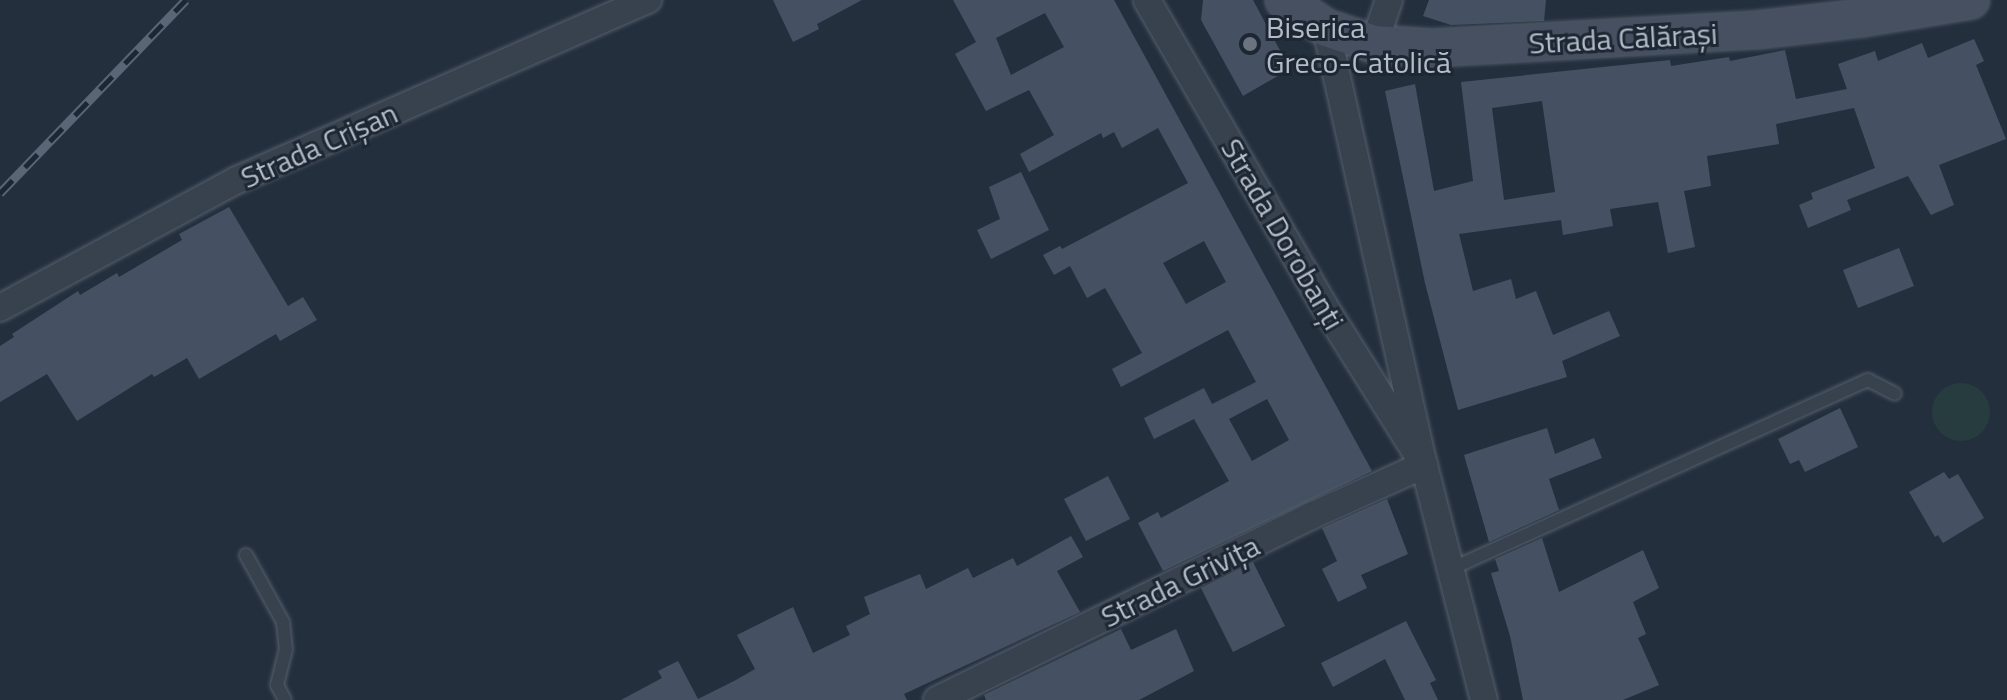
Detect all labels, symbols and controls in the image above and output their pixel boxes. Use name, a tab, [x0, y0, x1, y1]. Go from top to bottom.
place label: Biserica Greco-Catolică	[1266, 9, 1451, 80]
street label: Strada Călărași	[1528, 15, 1718, 61]
marker: Biserica Greco-Catolică	[1241, 35, 1259, 53]
street label: Strada Crișan	[235, 94, 403, 196]
street label: Strada Dorobanți	[1214, 132, 1352, 336]
street label: Strada Grivița	[1095, 527, 1265, 635]

